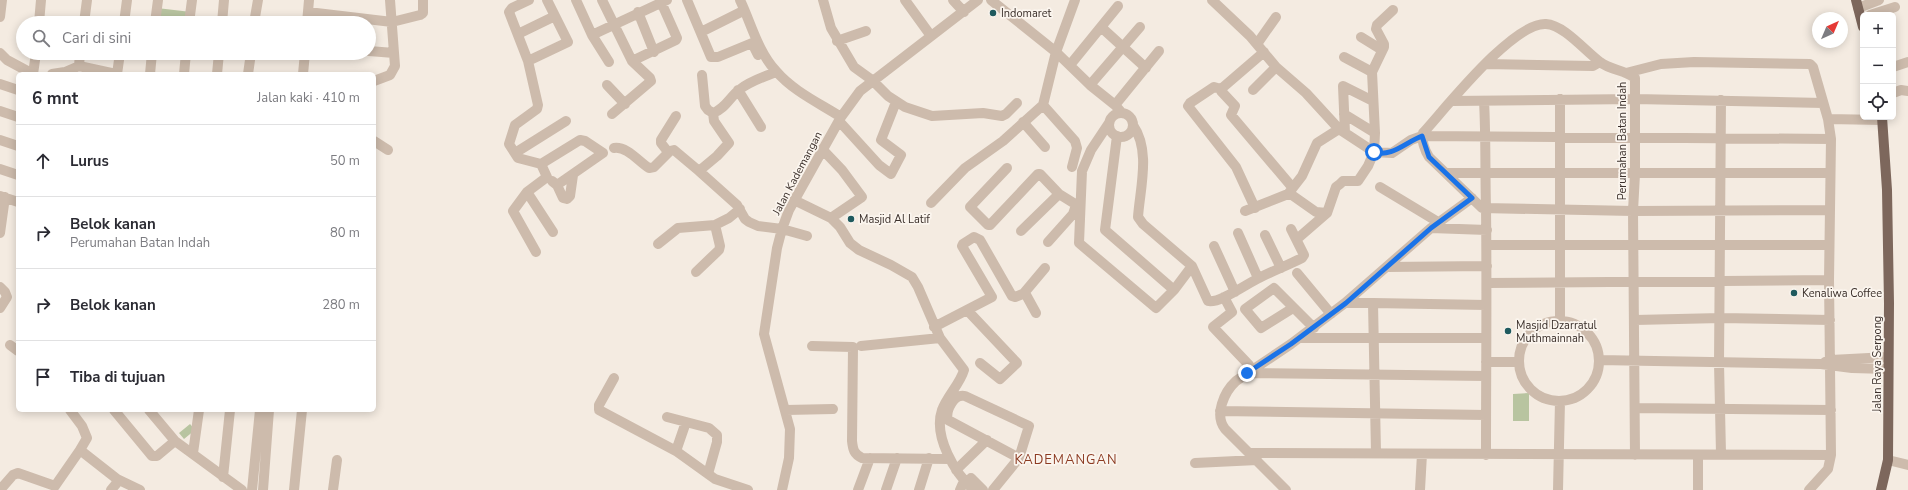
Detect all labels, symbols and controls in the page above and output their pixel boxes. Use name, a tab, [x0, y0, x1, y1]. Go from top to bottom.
place label: Indomaret	[1001, 6, 1052, 21]
marker: Indomaret	[988, 8, 998, 18]
north arrow	[1812, 12, 1848, 48]
map controls	[1860, 12, 1896, 120]
button: +	[1860, 12, 1896, 48]
search box	[16, 16, 376, 60]
icon: search	[30, 27, 52, 49]
text: Cari di sini	[62, 28, 131, 48]
button: −	[1860, 48, 1896, 84]
street label: Perumahan Batan Indah	[1615, 82, 1630, 200]
button: locate	[1860, 84, 1896, 120]
text: 6 mnt	[32, 87, 78, 110]
text: Jalan kaki · 410 m	[257, 89, 360, 107]
street label: Jalan Kademangan	[769, 129, 826, 218]
route start	[1365, 143, 1383, 161]
icon: ahead	[32, 150, 54, 172]
text: Lurus	[70, 151, 109, 171]
text: 50 m	[330, 152, 360, 170]
place label: Masjid Al Latif	[859, 212, 930, 227]
text: Belok kanan	[70, 214, 156, 234]
marker: Masjid Al Latif	[846, 214, 856, 224]
icon: right	[32, 222, 54, 244]
text: 80 m	[330, 224, 360, 242]
text: Perumahan Batan Indah	[70, 234, 210, 252]
place label: Kenaliwa Coffee	[1802, 286, 1882, 301]
marker: Kenaliwa Coffee	[1789, 288, 1799, 298]
icon: right	[32, 294, 54, 316]
text: Belok kanan	[70, 295, 156, 315]
text: 280 m	[322, 296, 360, 314]
street label: Jalan Raya Serpong	[1870, 316, 1885, 413]
place label: Masjid Dzarratul Muthmainnah	[1516, 318, 1598, 346]
marker: Masjid Dzarratul Muthmainnah	[1503, 326, 1513, 336]
route end	[1238, 364, 1256, 382]
icon: arrive	[32, 366, 54, 388]
text: Tiba di tujuan	[70, 367, 165, 387]
district label: KADEMANGAN	[1014, 451, 1118, 469]

